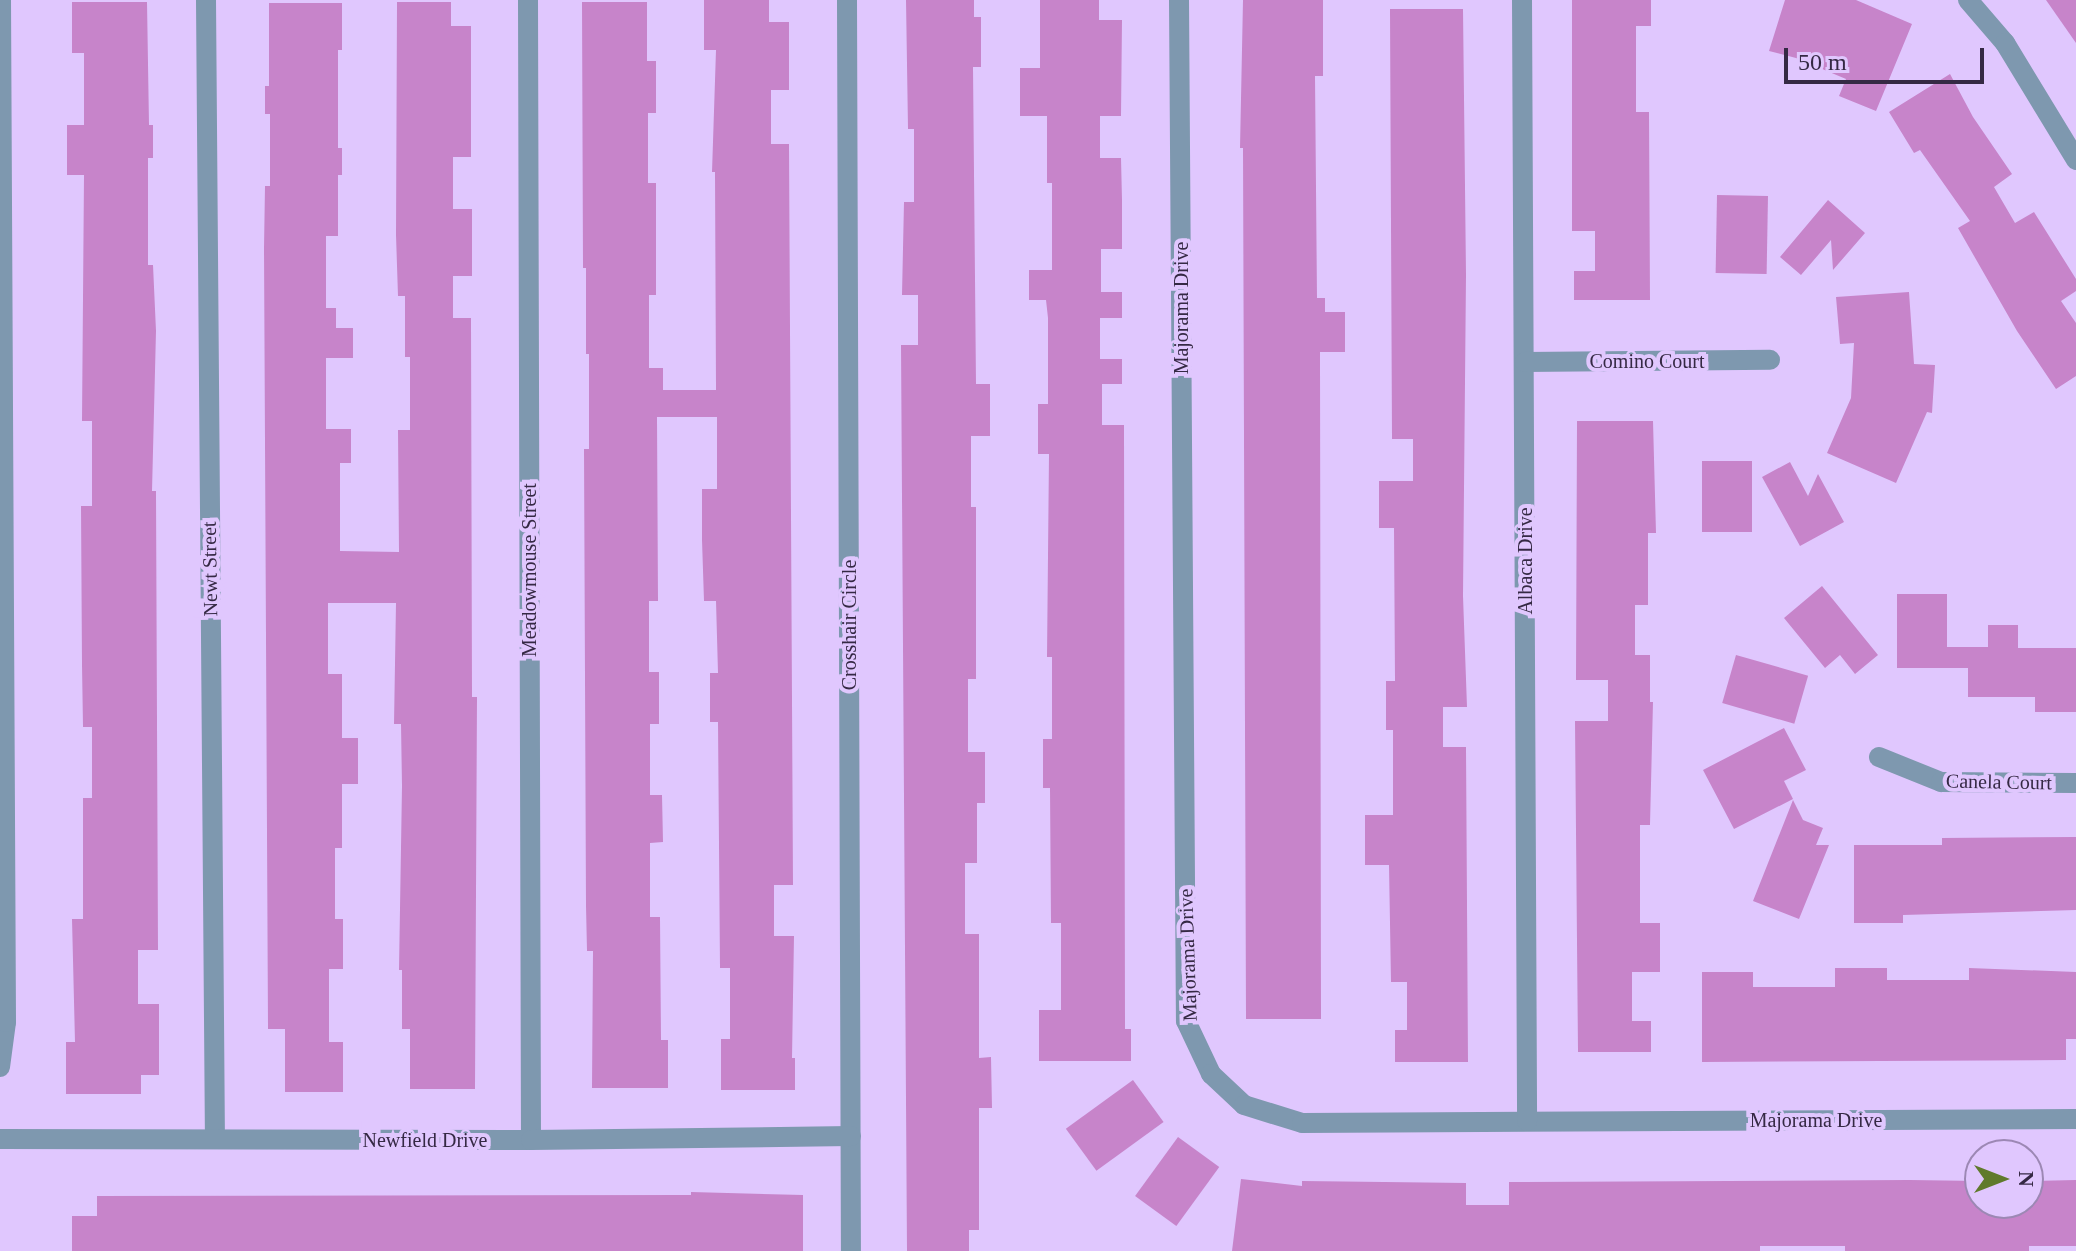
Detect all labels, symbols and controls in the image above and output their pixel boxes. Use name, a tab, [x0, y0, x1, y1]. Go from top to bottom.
scale bar	[1788, 32, 1988, 82]
text: 50 m	[1798, 49, 1847, 75]
street label: Majorama Drive	[1169, 242, 1193, 374]
street label: Comino Court	[1589, 349, 1705, 373]
street label: Meadowmouse Street	[517, 483, 541, 657]
street label: Albaca Drive	[1513, 507, 1537, 615]
street label: Newt Street	[197, 521, 223, 617]
street label: Crosshair Circle	[837, 560, 861, 690]
street label: Canela Court	[1946, 769, 2052, 795]
street label: Majorama Drive	[1174, 888, 1202, 1022]
street label: Majorama Drive	[1750, 1108, 1882, 1132]
street label: Newfield Drive	[363, 1128, 487, 1152]
north arrow	[1964, 1139, 2044, 1219]
text: N	[2014, 1171, 2039, 1187]

